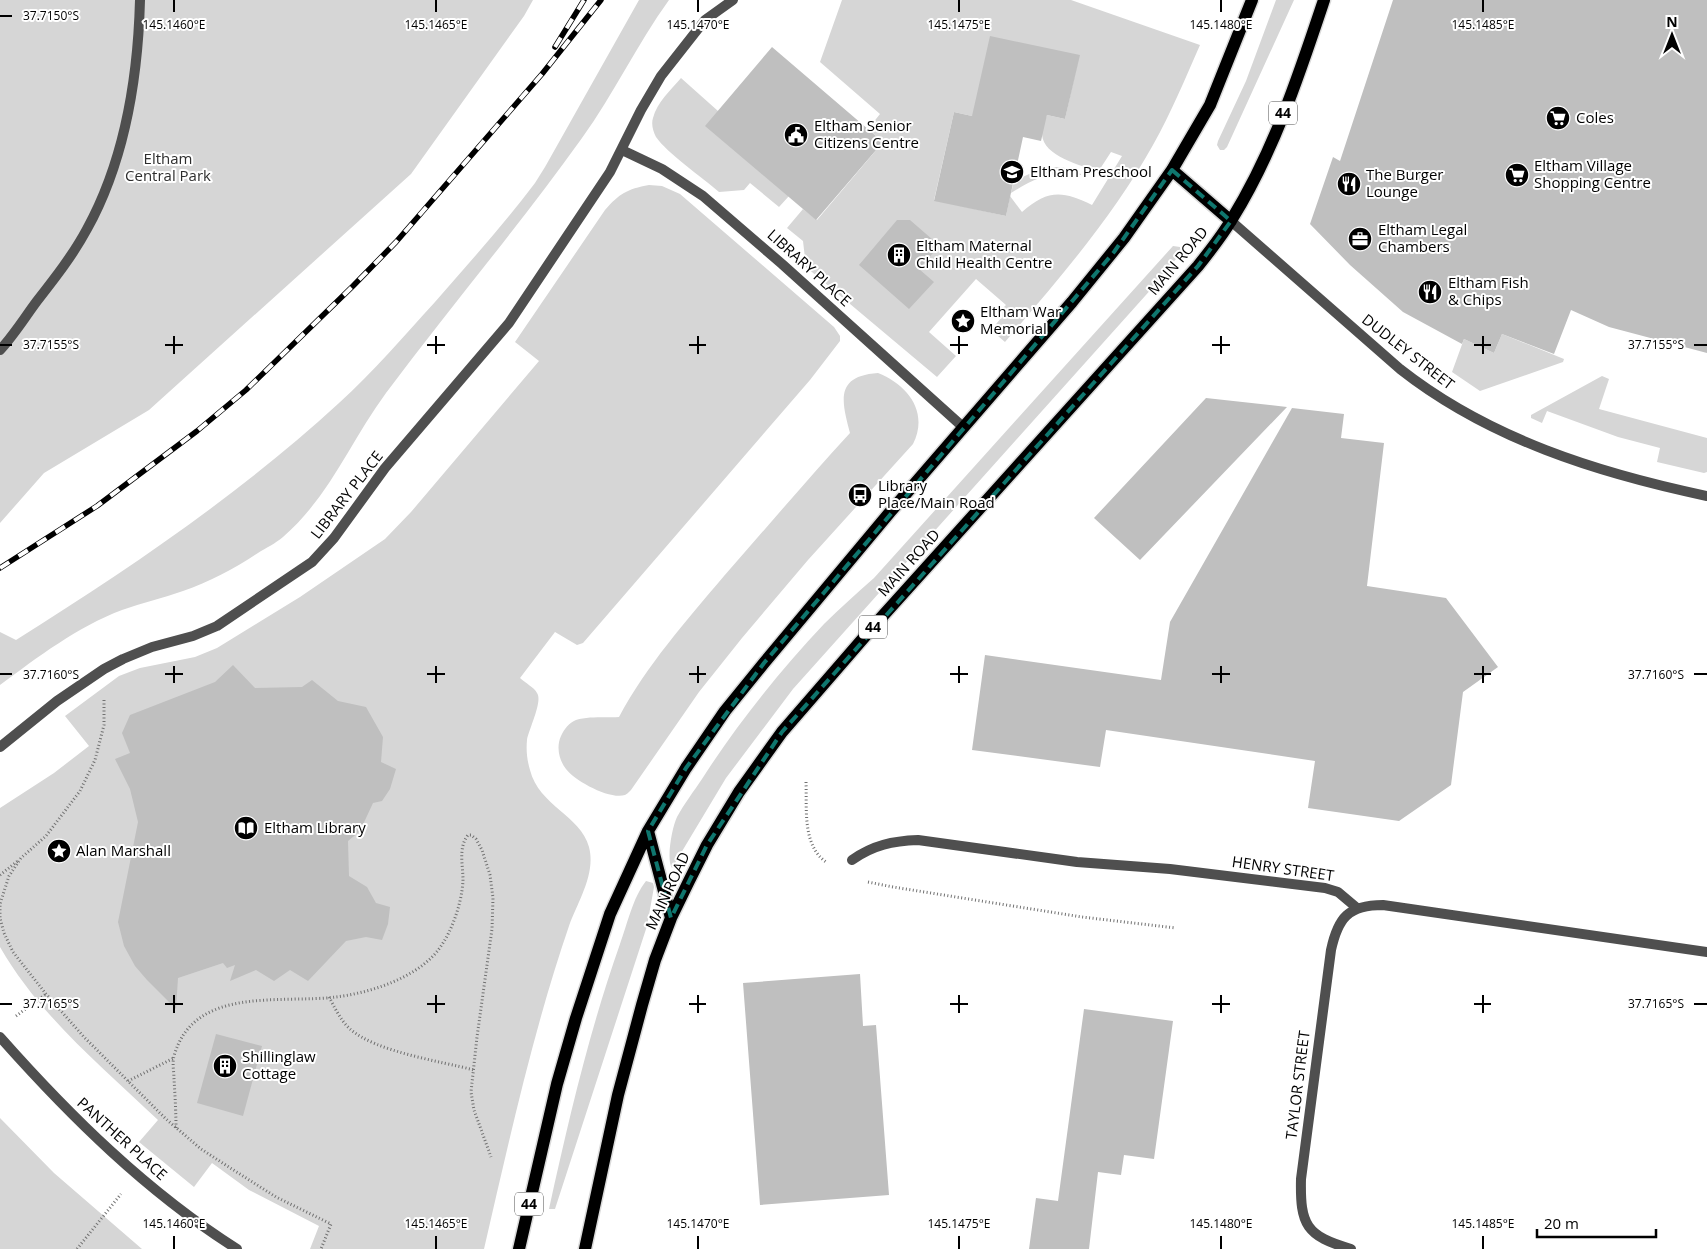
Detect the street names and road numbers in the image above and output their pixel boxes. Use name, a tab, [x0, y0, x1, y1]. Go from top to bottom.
road number: 44	[1269, 102, 1297, 125]
street label: MAIN ROAD	[1143, 222, 1212, 299]
street label: LIBRARY PLACE	[764, 224, 856, 310]
street label: DUDLEY STREET	[1358, 309, 1459, 394]
street label: LIBRARY PLACE	[306, 446, 387, 542]
street label: MAIN ROAD	[873, 525, 944, 600]
road number: 44	[859, 616, 887, 638]
street label: MAIN ROAD	[640, 848, 694, 933]
street label: HENRY STREET	[1231, 851, 1336, 885]
street label: TAYLOR STREET	[1280, 1029, 1314, 1140]
street label: PANTHER PLACE	[73, 1092, 172, 1184]
road number: 44	[515, 1192, 543, 1216]

